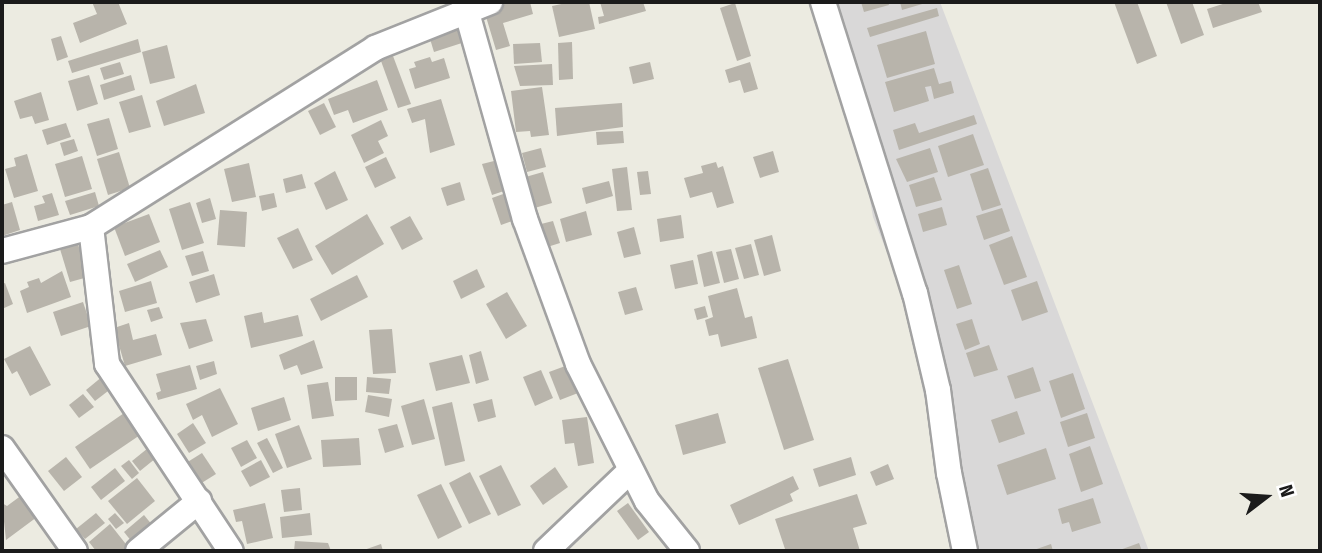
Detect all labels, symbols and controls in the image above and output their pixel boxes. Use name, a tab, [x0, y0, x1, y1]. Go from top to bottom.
north arrow	[1231, 462, 1301, 532]
text: N	[1274, 482, 1299, 500]

